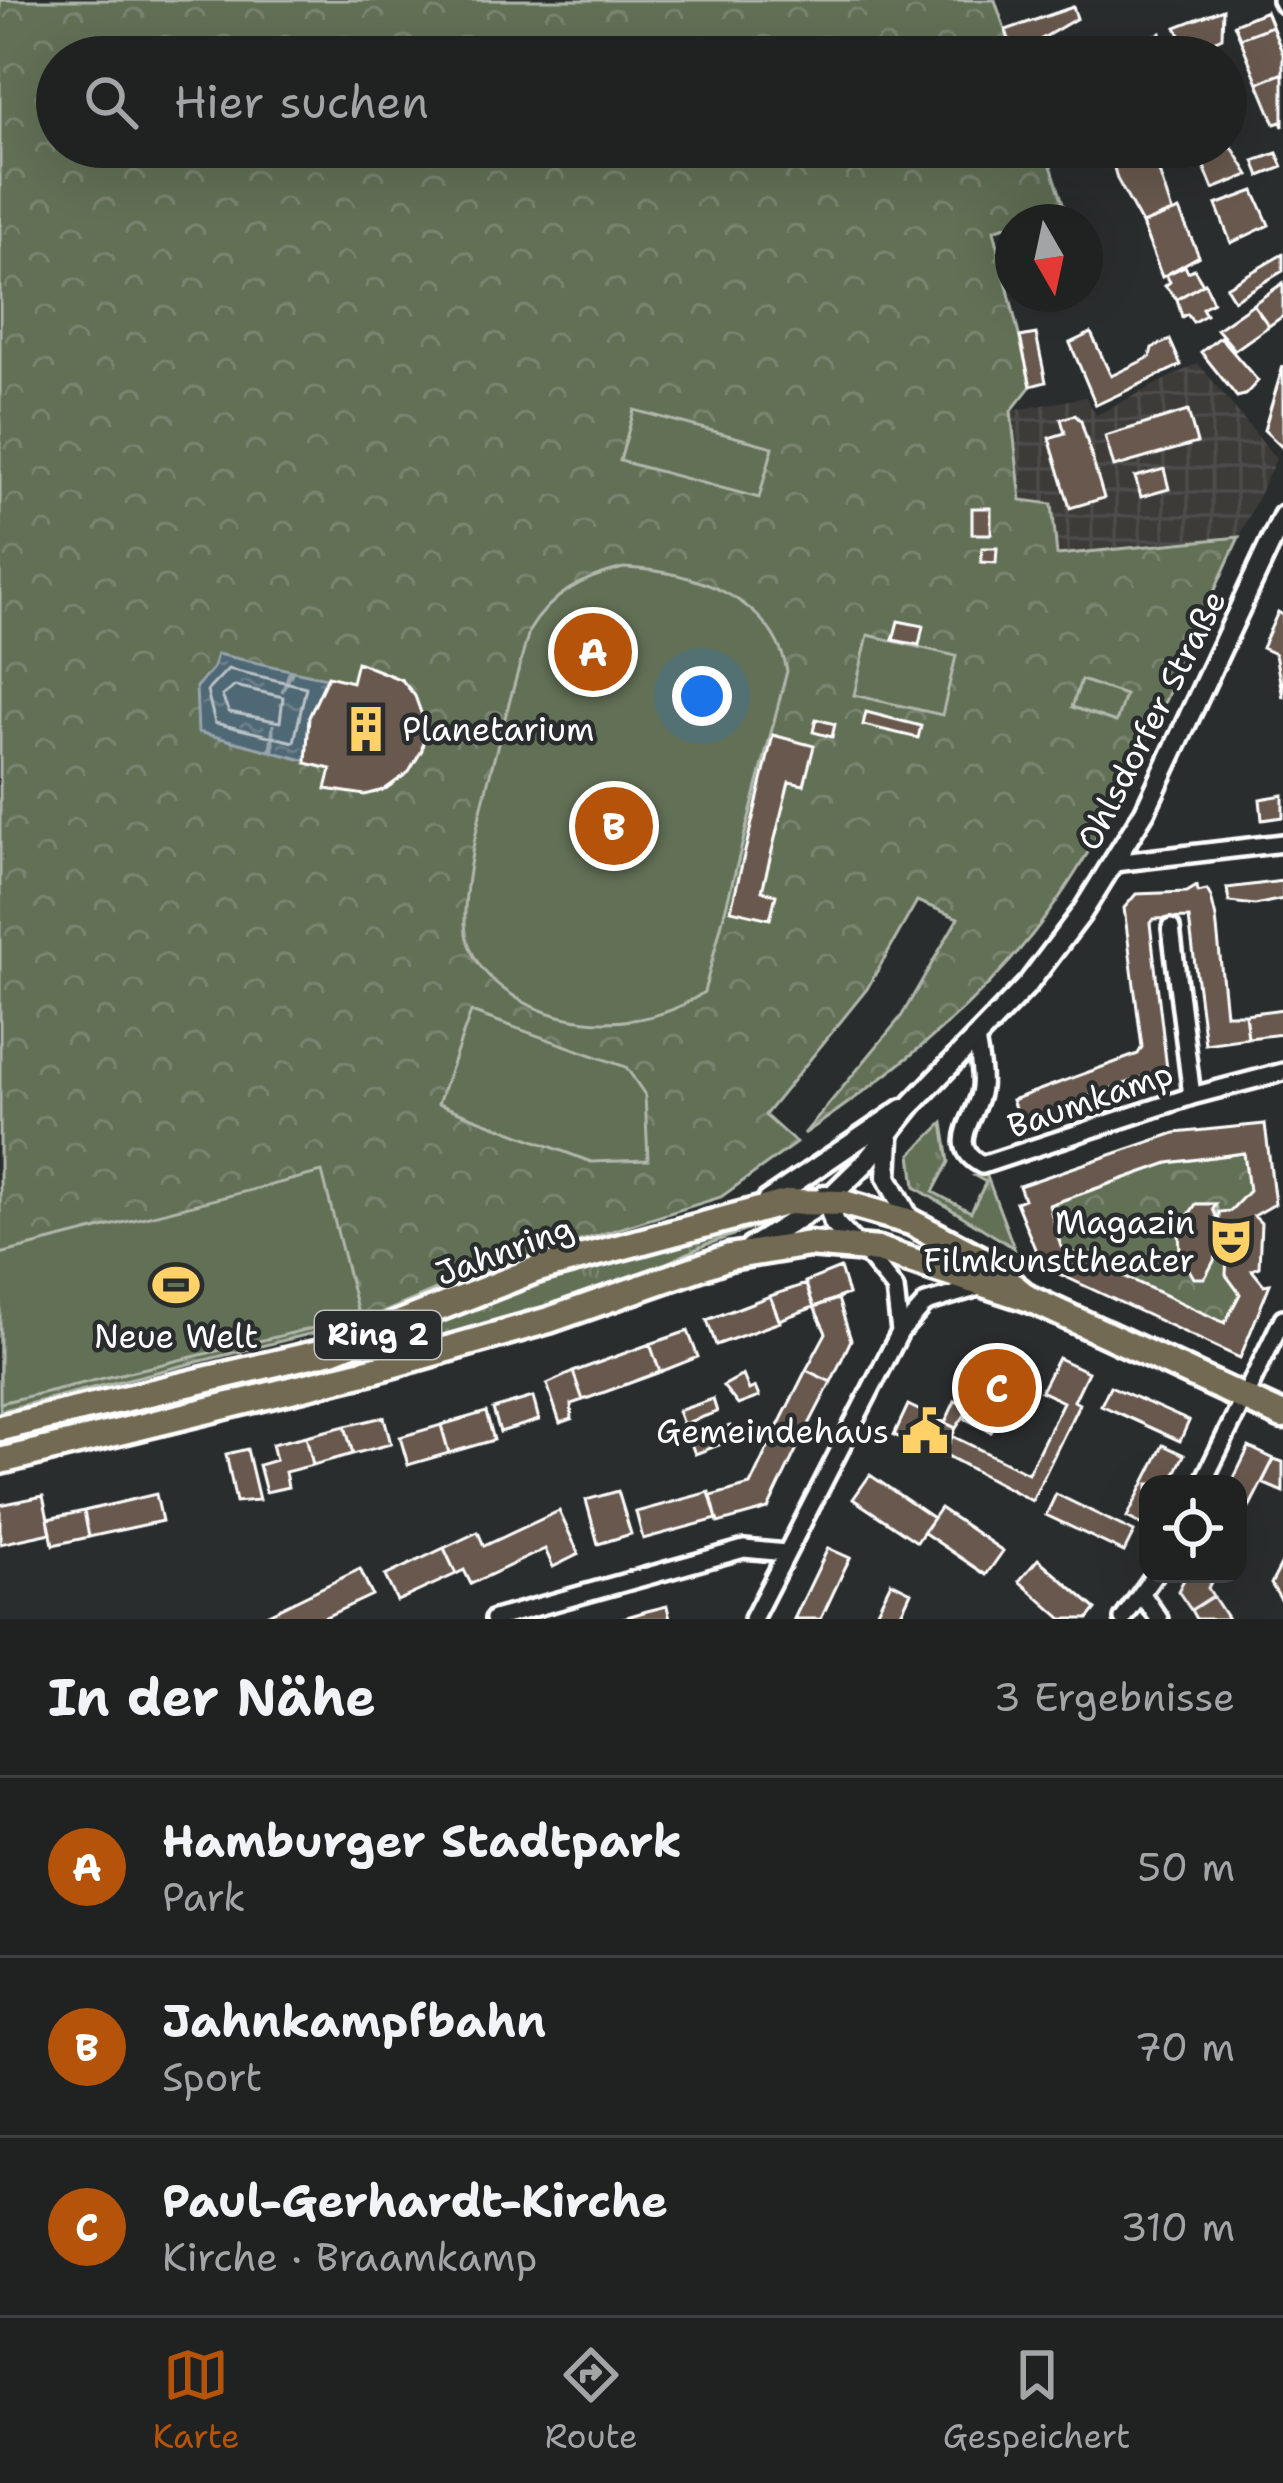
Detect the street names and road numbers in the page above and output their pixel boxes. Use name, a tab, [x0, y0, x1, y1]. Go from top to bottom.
street label: Ohlsdorfer Straße	[1066, 582, 1237, 858]
street label: Baumkamp	[1002, 1050, 1179, 1149]
street label: Jahnring	[429, 1205, 579, 1296]
road number: Ring 2	[315, 1311, 441, 1359]

